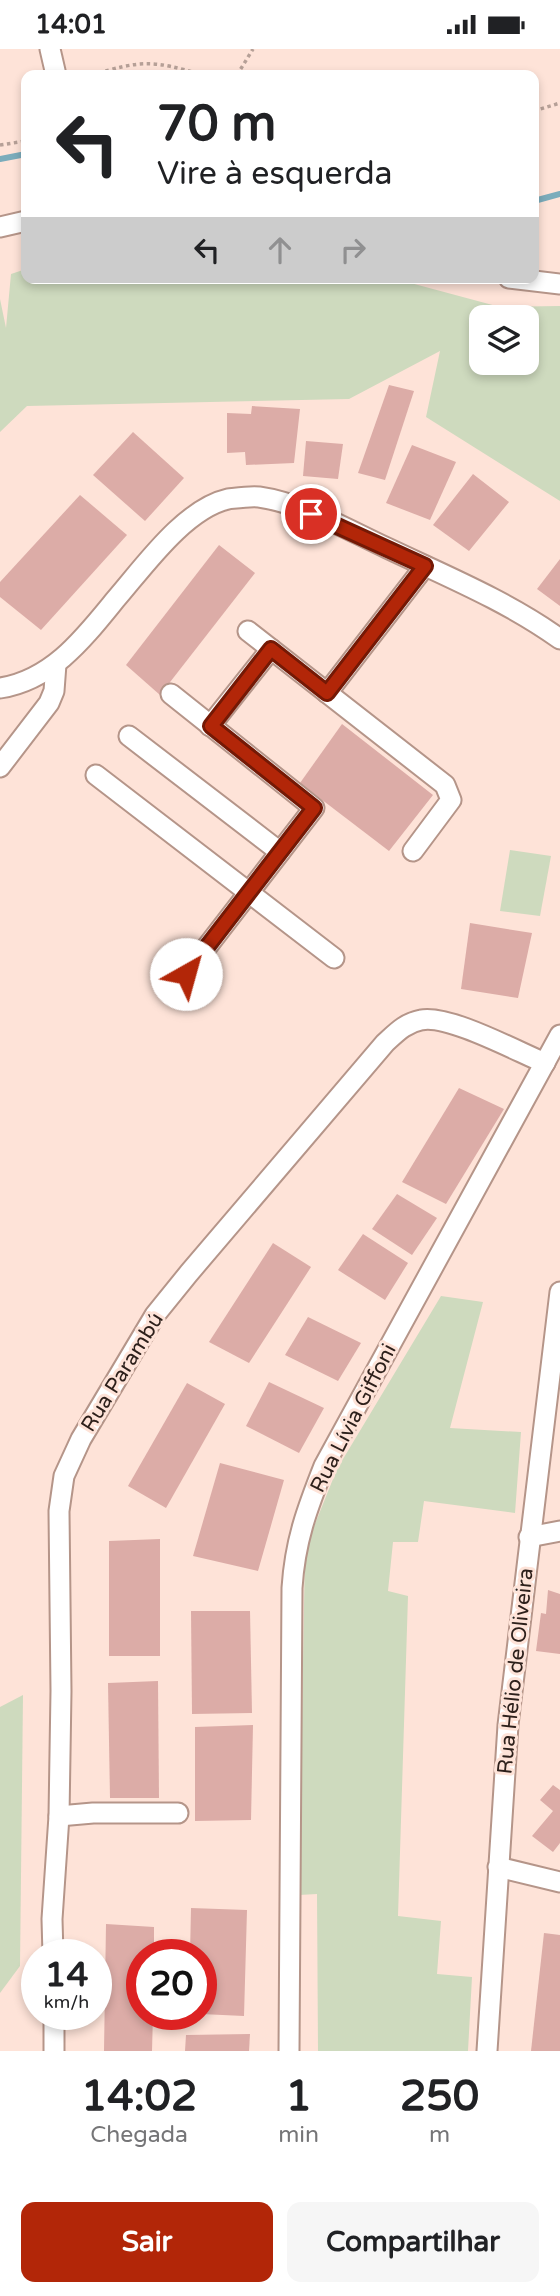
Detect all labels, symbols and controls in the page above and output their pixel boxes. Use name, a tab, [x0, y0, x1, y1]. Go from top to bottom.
text: 14:01	[35, 9, 107, 40]
text: 70 m	[157, 95, 276, 154]
icon: left	[42, 98, 133, 189]
text: Vire à esquerda	[157, 155, 393, 193]
icon: left	[188, 231, 226, 269]
icon: ahead	[261, 231, 299, 269]
icon: right	[334, 231, 372, 269]
map controls	[469, 305, 539, 375]
button: layers	[469, 305, 539, 375]
pin	[281, 484, 341, 544]
icon: arrive	[292, 495, 330, 533]
position arrow	[149, 937, 223, 1011]
street label: Rua Parambú	[76, 1308, 169, 1436]
street label: Rua Lívia Giffoni	[305, 1340, 402, 1497]
street label: Rua Hélio de Oliveira	[492, 1567, 539, 1775]
speed limit sign: 20	[126, 1939, 217, 2030]
text: 14	[45, 1954, 88, 1996]
text: km/h	[44, 1991, 89, 2013]
text: 14:02	[81, 2071, 197, 2122]
text: 1	[285, 2071, 312, 2122]
text: 250	[400, 2071, 479, 2122]
text: Chegada	[90, 2121, 188, 2149]
text: min	[278, 2121, 319, 2149]
text: m	[429, 2121, 450, 2149]
button: Sair	[21, 2202, 273, 2282]
button: Compartilhar	[287, 2202, 539, 2282]

